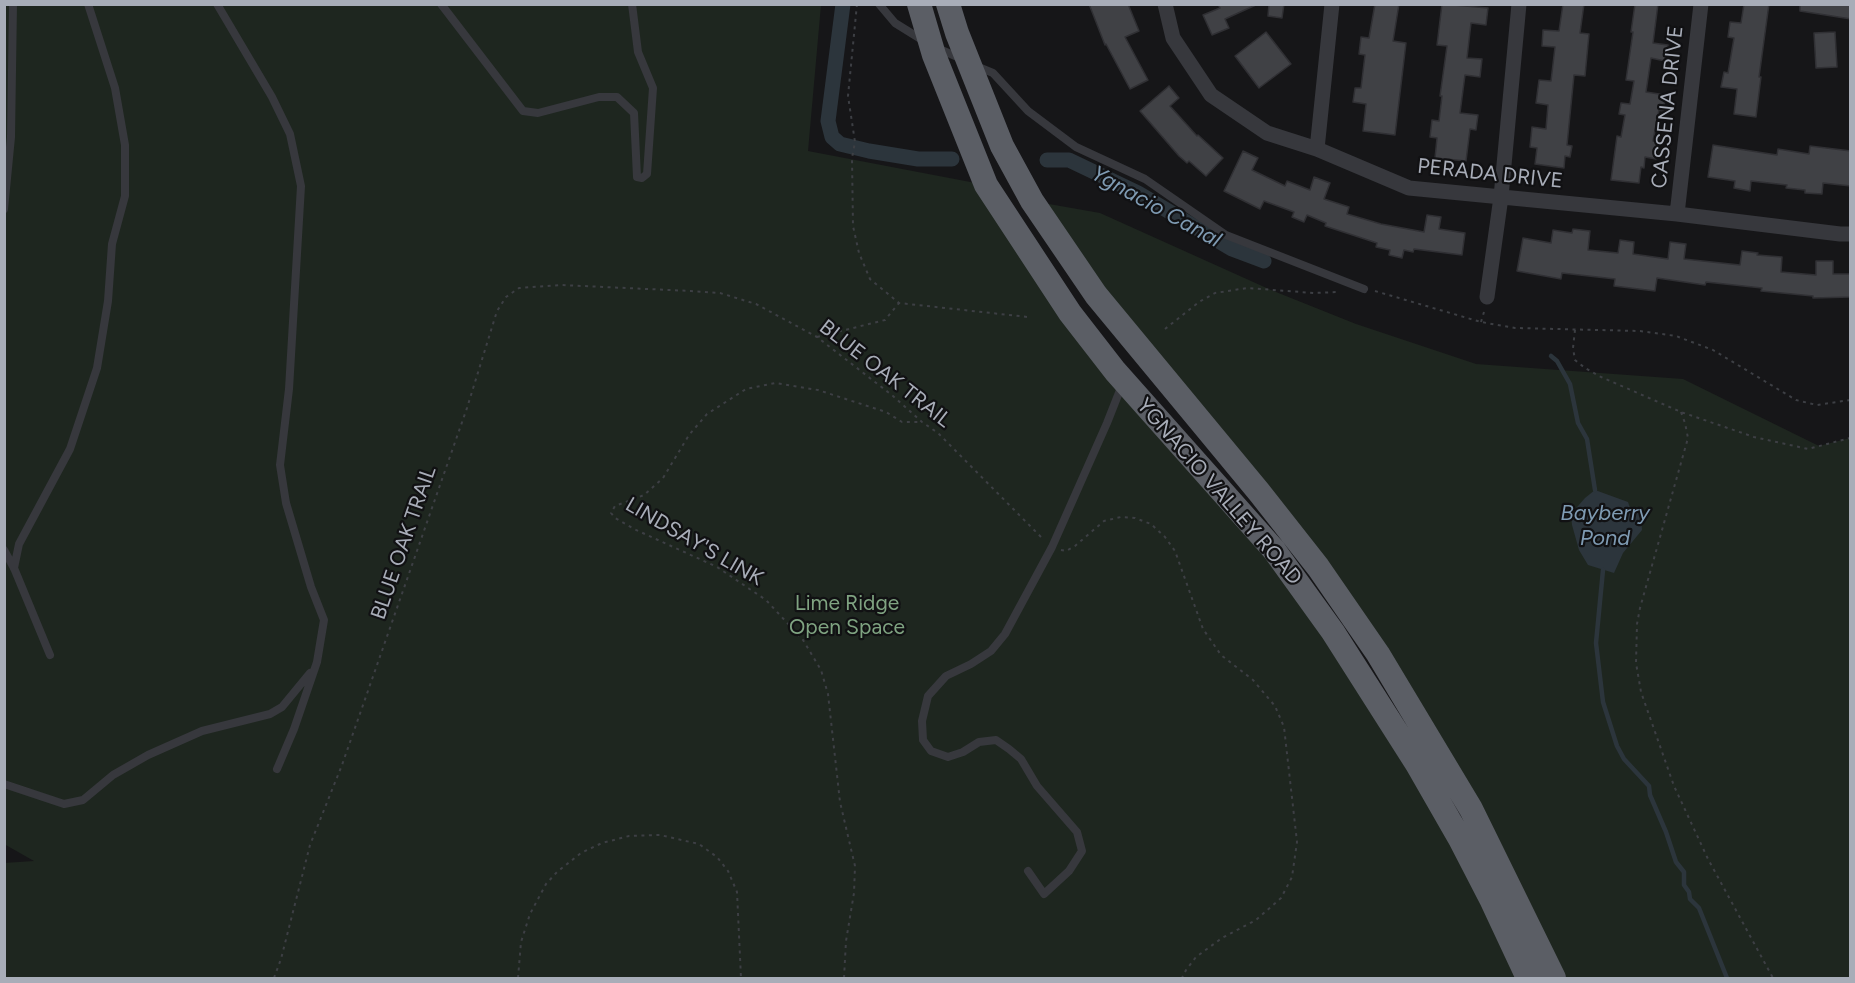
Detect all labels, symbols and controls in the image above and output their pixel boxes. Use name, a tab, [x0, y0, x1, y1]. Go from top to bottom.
street label: CASSENA DRIVE	[1647, 24, 1689, 190]
street label: PERADA DRIVE	[1416, 154, 1564, 194]
water label: Ygnacio Canal	[1087, 160, 1225, 254]
street label: BLUE OAK TRAIL	[814, 315, 956, 433]
street label: YGNACIO VALLEY ROAD	[1131, 394, 1307, 590]
street label: BLUE OAK TRAIL	[366, 463, 442, 623]
street label: LINDSAY'S LINK	[621, 492, 767, 592]
water label: Bayberry Pond	[1560, 501, 1650, 552]
park label: Lime Ridge Open Space	[789, 591, 905, 641]

